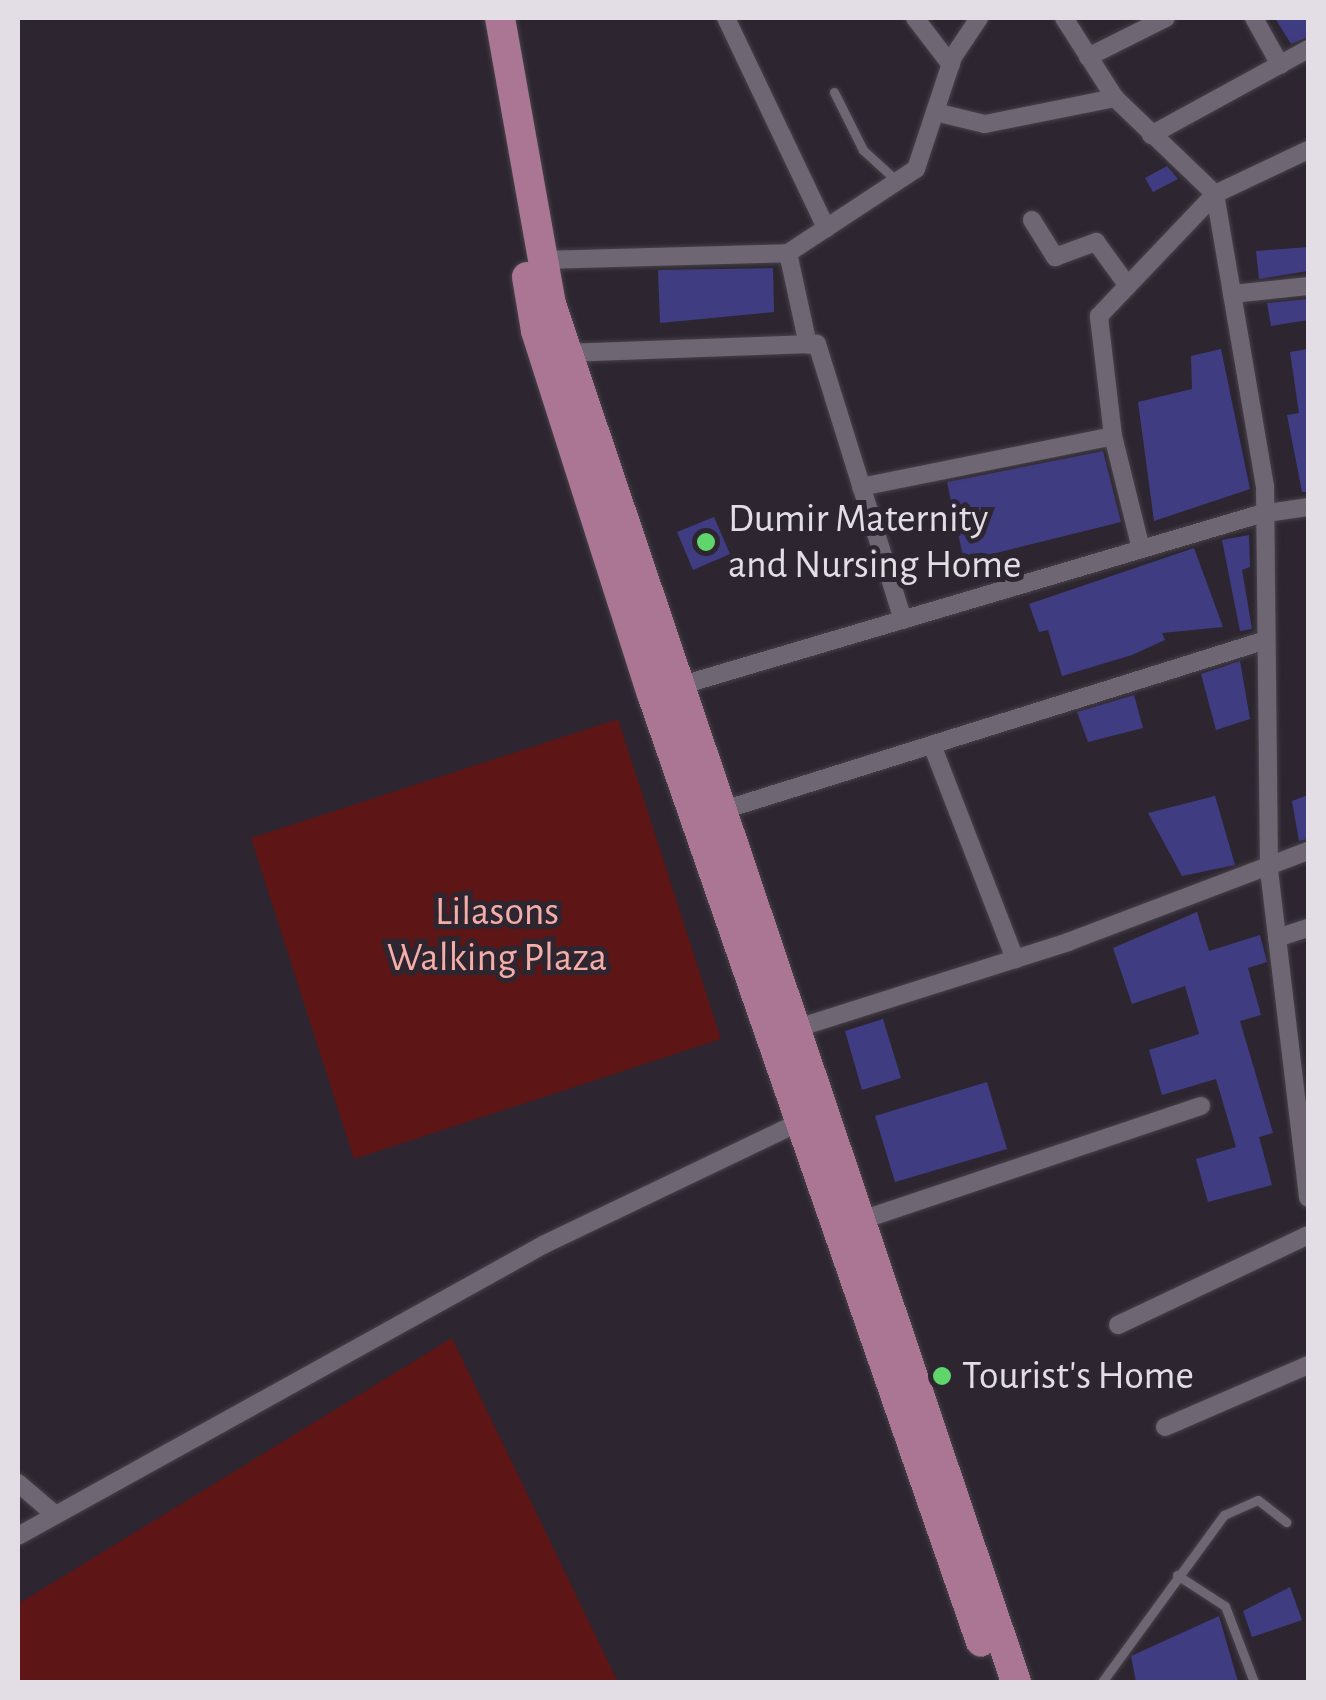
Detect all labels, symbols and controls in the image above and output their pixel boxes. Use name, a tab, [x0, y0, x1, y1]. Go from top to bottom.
place label: Dumir Maternity and Nursing Home	[728, 495, 1021, 589]
marker: Dumir Maternity and Nursing Home	[693, 529, 719, 555]
park label: Lilasons Walking Plaza	[387, 888, 607, 982]
place label: Tourist's Home	[962, 1352, 1194, 1400]
marker: Tourist's Home	[931, 1365, 953, 1387]

